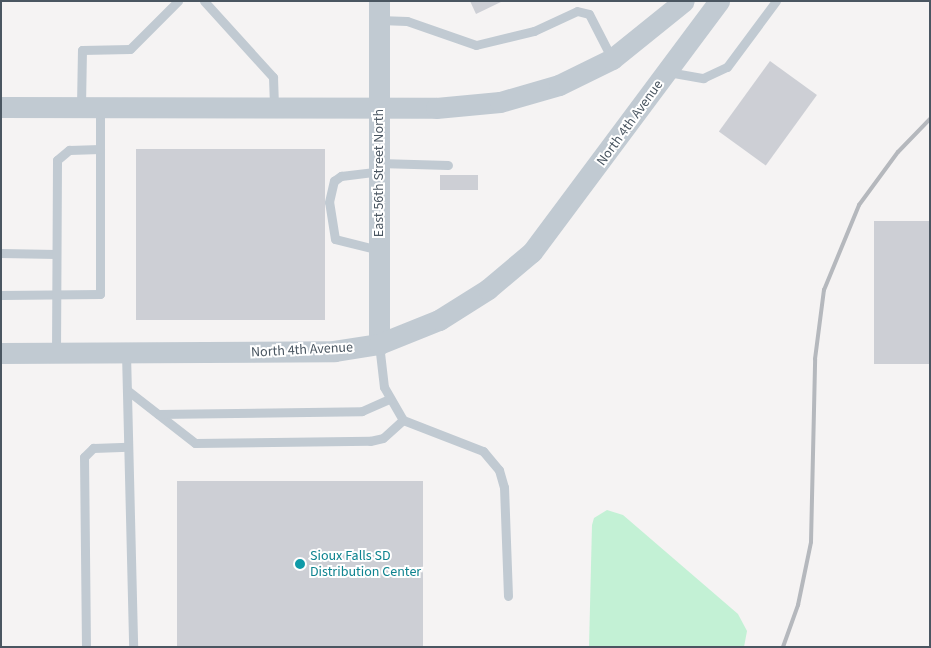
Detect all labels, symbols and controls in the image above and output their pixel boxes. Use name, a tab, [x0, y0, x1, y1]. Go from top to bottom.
street label: North 4th Avenue	[593, 77, 667, 169]
street label: East 56th Street North	[371, 109, 387, 237]
street label: North 4th Avenue	[251, 339, 353, 361]
place label: Sioux Falls SD Distribution Center	[310, 548, 421, 580]
marker: Sioux Falls SD Distribution Center	[294, 558, 306, 570]

